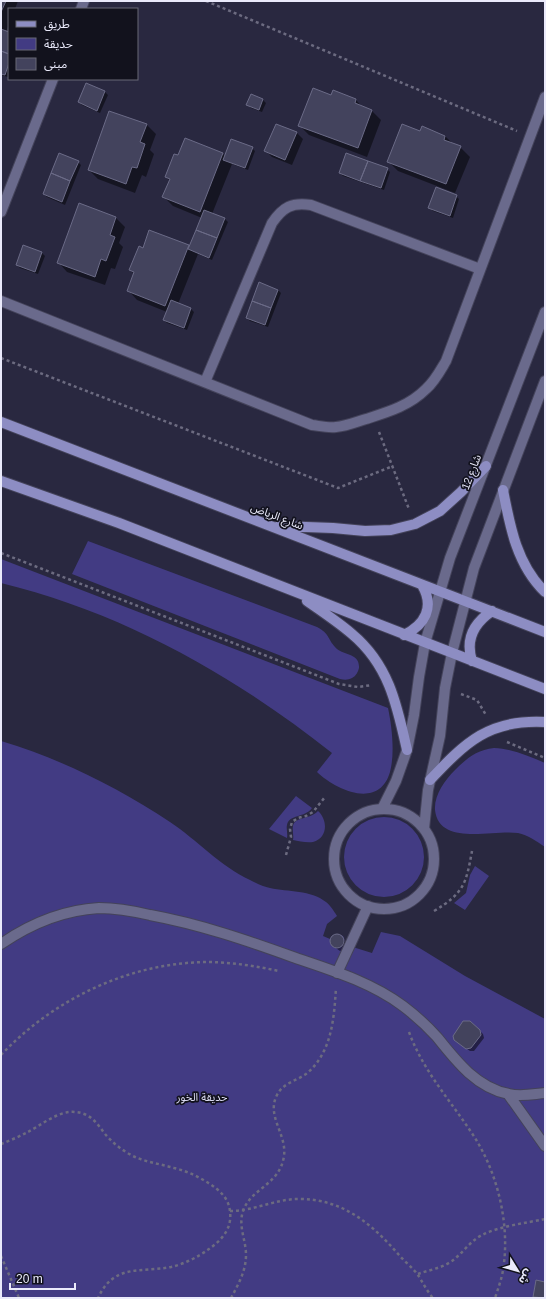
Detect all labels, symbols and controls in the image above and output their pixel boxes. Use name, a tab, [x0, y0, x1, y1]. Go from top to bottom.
legend	[8, 8, 138, 80]
text: طريق	[44, 17, 70, 32]
text: حديقة	[44, 37, 73, 51]
text: مبنى	[44, 57, 67, 71]
street label: شارع 12	[459, 452, 485, 492]
street label: شارع الرياض	[249, 501, 305, 533]
park label: حديقة الخور	[175, 1091, 228, 1104]
north arrow	[498, 1251, 538, 1291]
scale bar	[10, 1265, 75, 1291]
text: ش	[516, 1267, 535, 1287]
text: 20 m	[16, 1272, 43, 1286]

